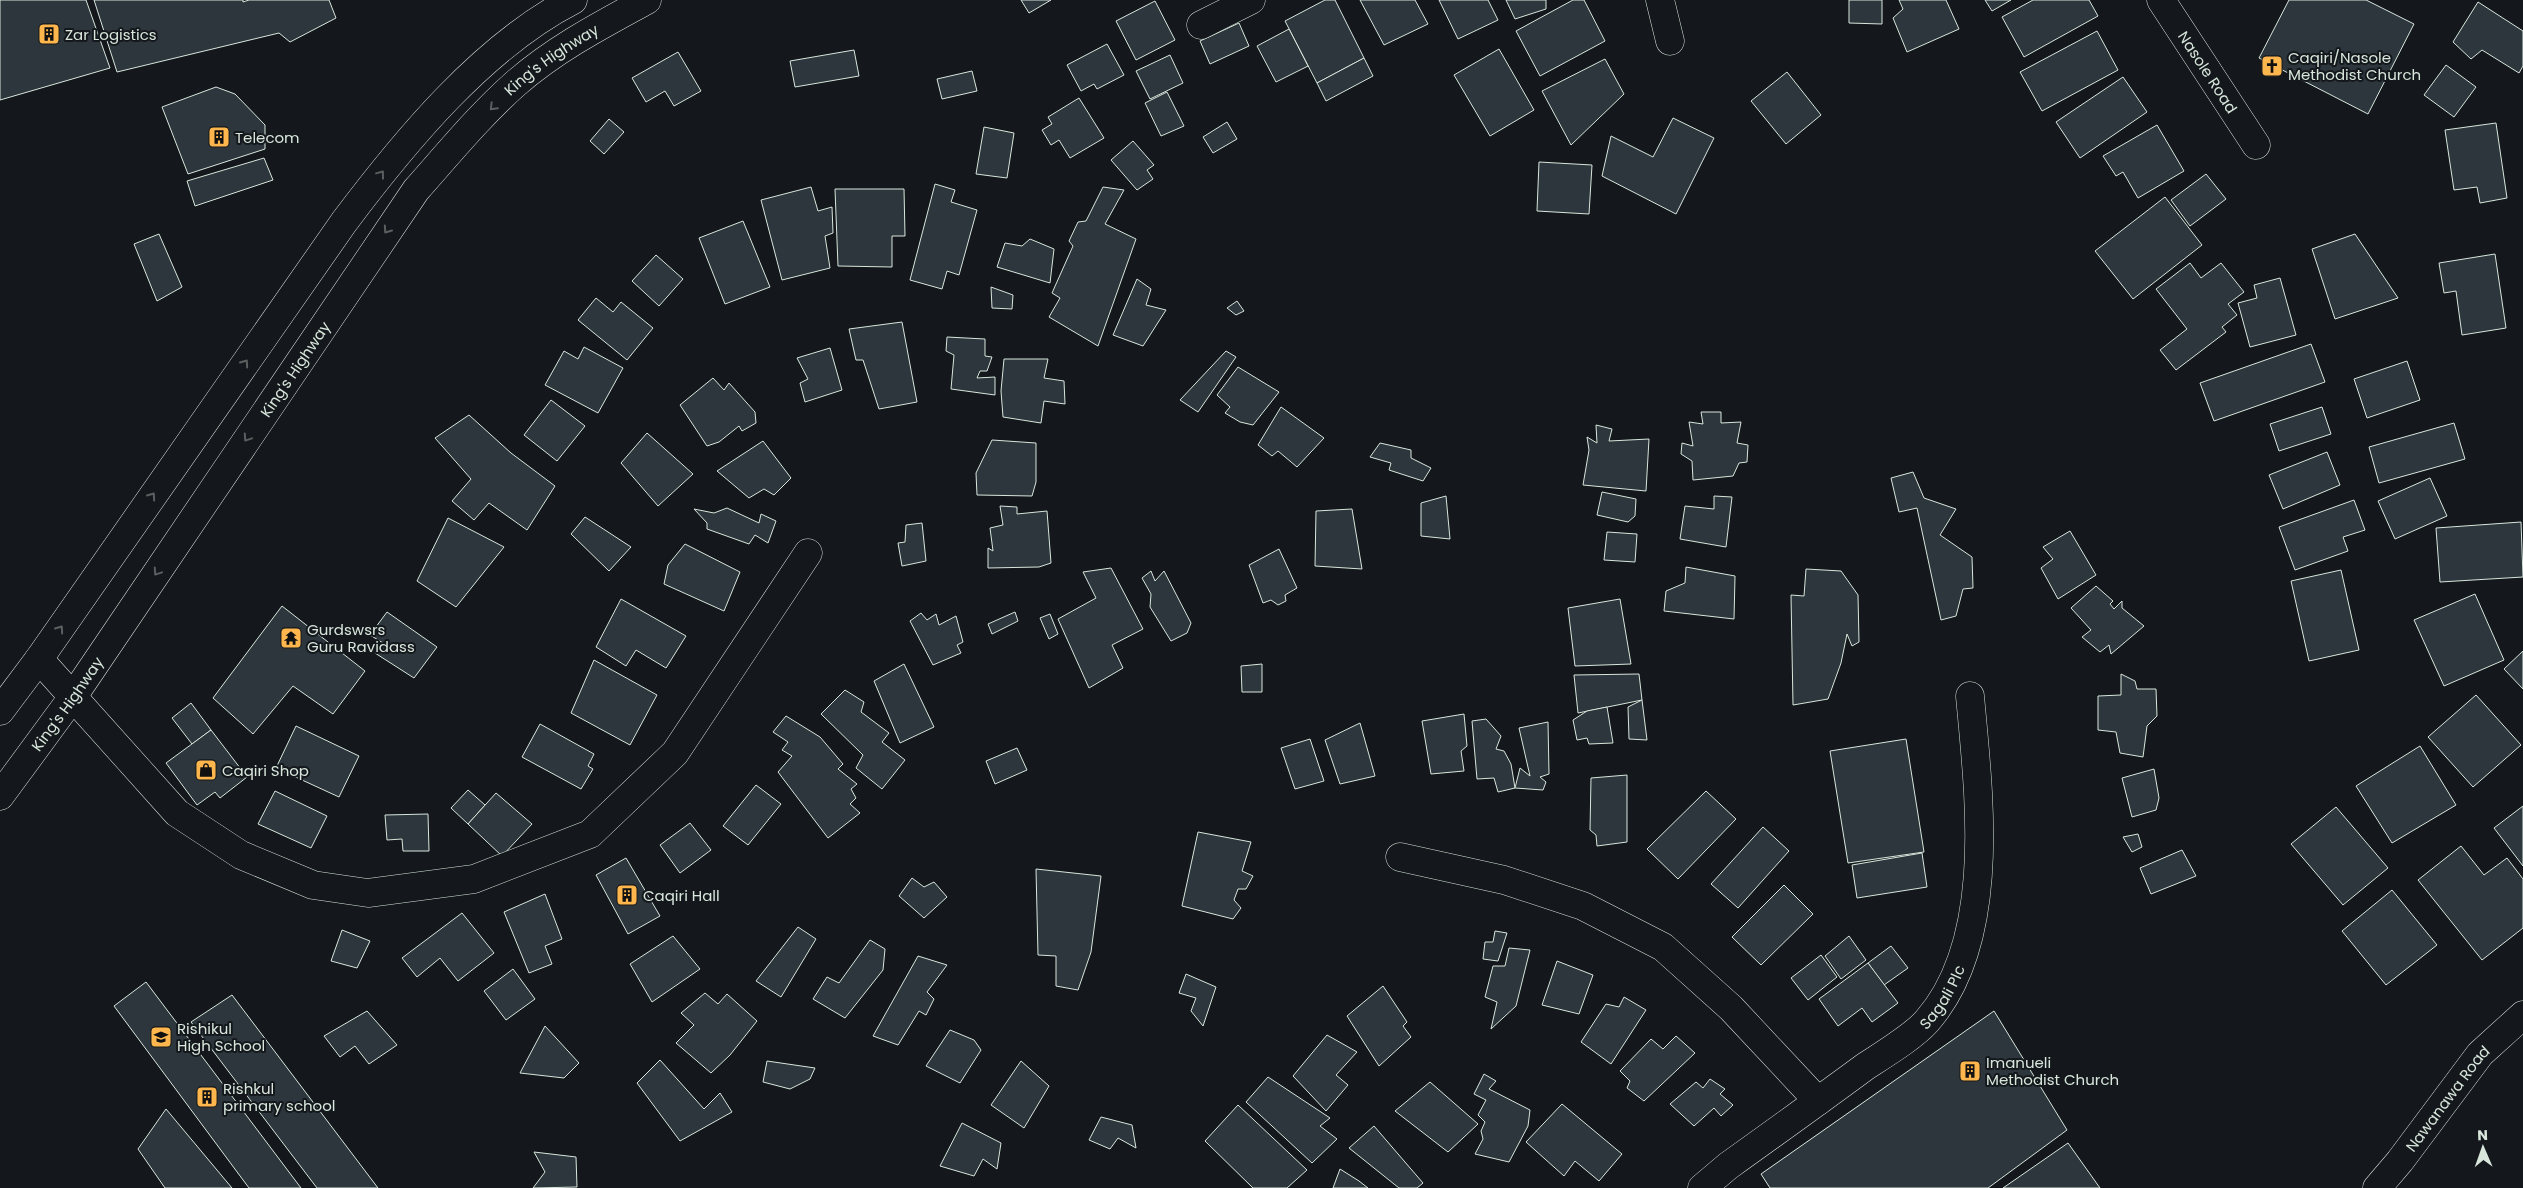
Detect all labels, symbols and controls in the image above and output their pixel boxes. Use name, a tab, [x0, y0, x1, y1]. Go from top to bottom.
street label: King's Highway	[499, 18, 602, 100]
building icon: Zar Logistics	[37, 22, 61, 46]
place label: Zar Logistics	[65, 24, 157, 45]
street label: Nasole Road	[2174, 27, 2243, 117]
place label: Caqiri/Nasole Methodist Church	[2288, 47, 2421, 85]
church icon: Caqiri/Nasole Methodist Church	[2260, 54, 2284, 78]
one-way arrow	[489, 101, 498, 110]
building icon: Telecom	[207, 125, 231, 149]
place label: Telecom	[235, 127, 300, 148]
one-way arrow	[375, 171, 383, 180]
one-way arrow	[384, 224, 393, 234]
street label: King's Highway	[255, 316, 335, 421]
one-way arrow	[239, 359, 248, 369]
one-way arrow	[244, 432, 253, 441]
one-way arrow	[146, 492, 155, 502]
one-way arrow	[153, 567, 163, 576]
place label: Gurdswsrs Guru Ravidass	[307, 619, 415, 657]
one-way arrow	[54, 626, 63, 635]
temple icon: Gurdswsrs Guru Ravidass	[279, 626, 303, 650]
street label: King's Highway	[26, 652, 108, 755]
shop icon: Caqiri Shop	[194, 758, 218, 782]
place label: Caqiri Shop	[222, 760, 309, 781]
building icon: Caqiri Hall	[615, 883, 639, 907]
place label: Caqiri Hall	[643, 885, 720, 906]
street label: Sagali Plc	[1914, 962, 1969, 1034]
place label: Rishikul High School	[177, 1018, 265, 1056]
school or university icon: Rishikul High School	[149, 1025, 173, 1049]
street label: Nawanawa Road	[2401, 1043, 2495, 1155]
place label: Imanueli Methodist Church	[1986, 1052, 2119, 1090]
building icon: Imanueli Methodist Church	[1958, 1059, 1982, 1083]
place label: Rishkul primary school	[223, 1078, 336, 1116]
building icon: Rishkul primary school	[195, 1085, 219, 1109]
north arrow	[2458, 1123, 2508, 1173]

